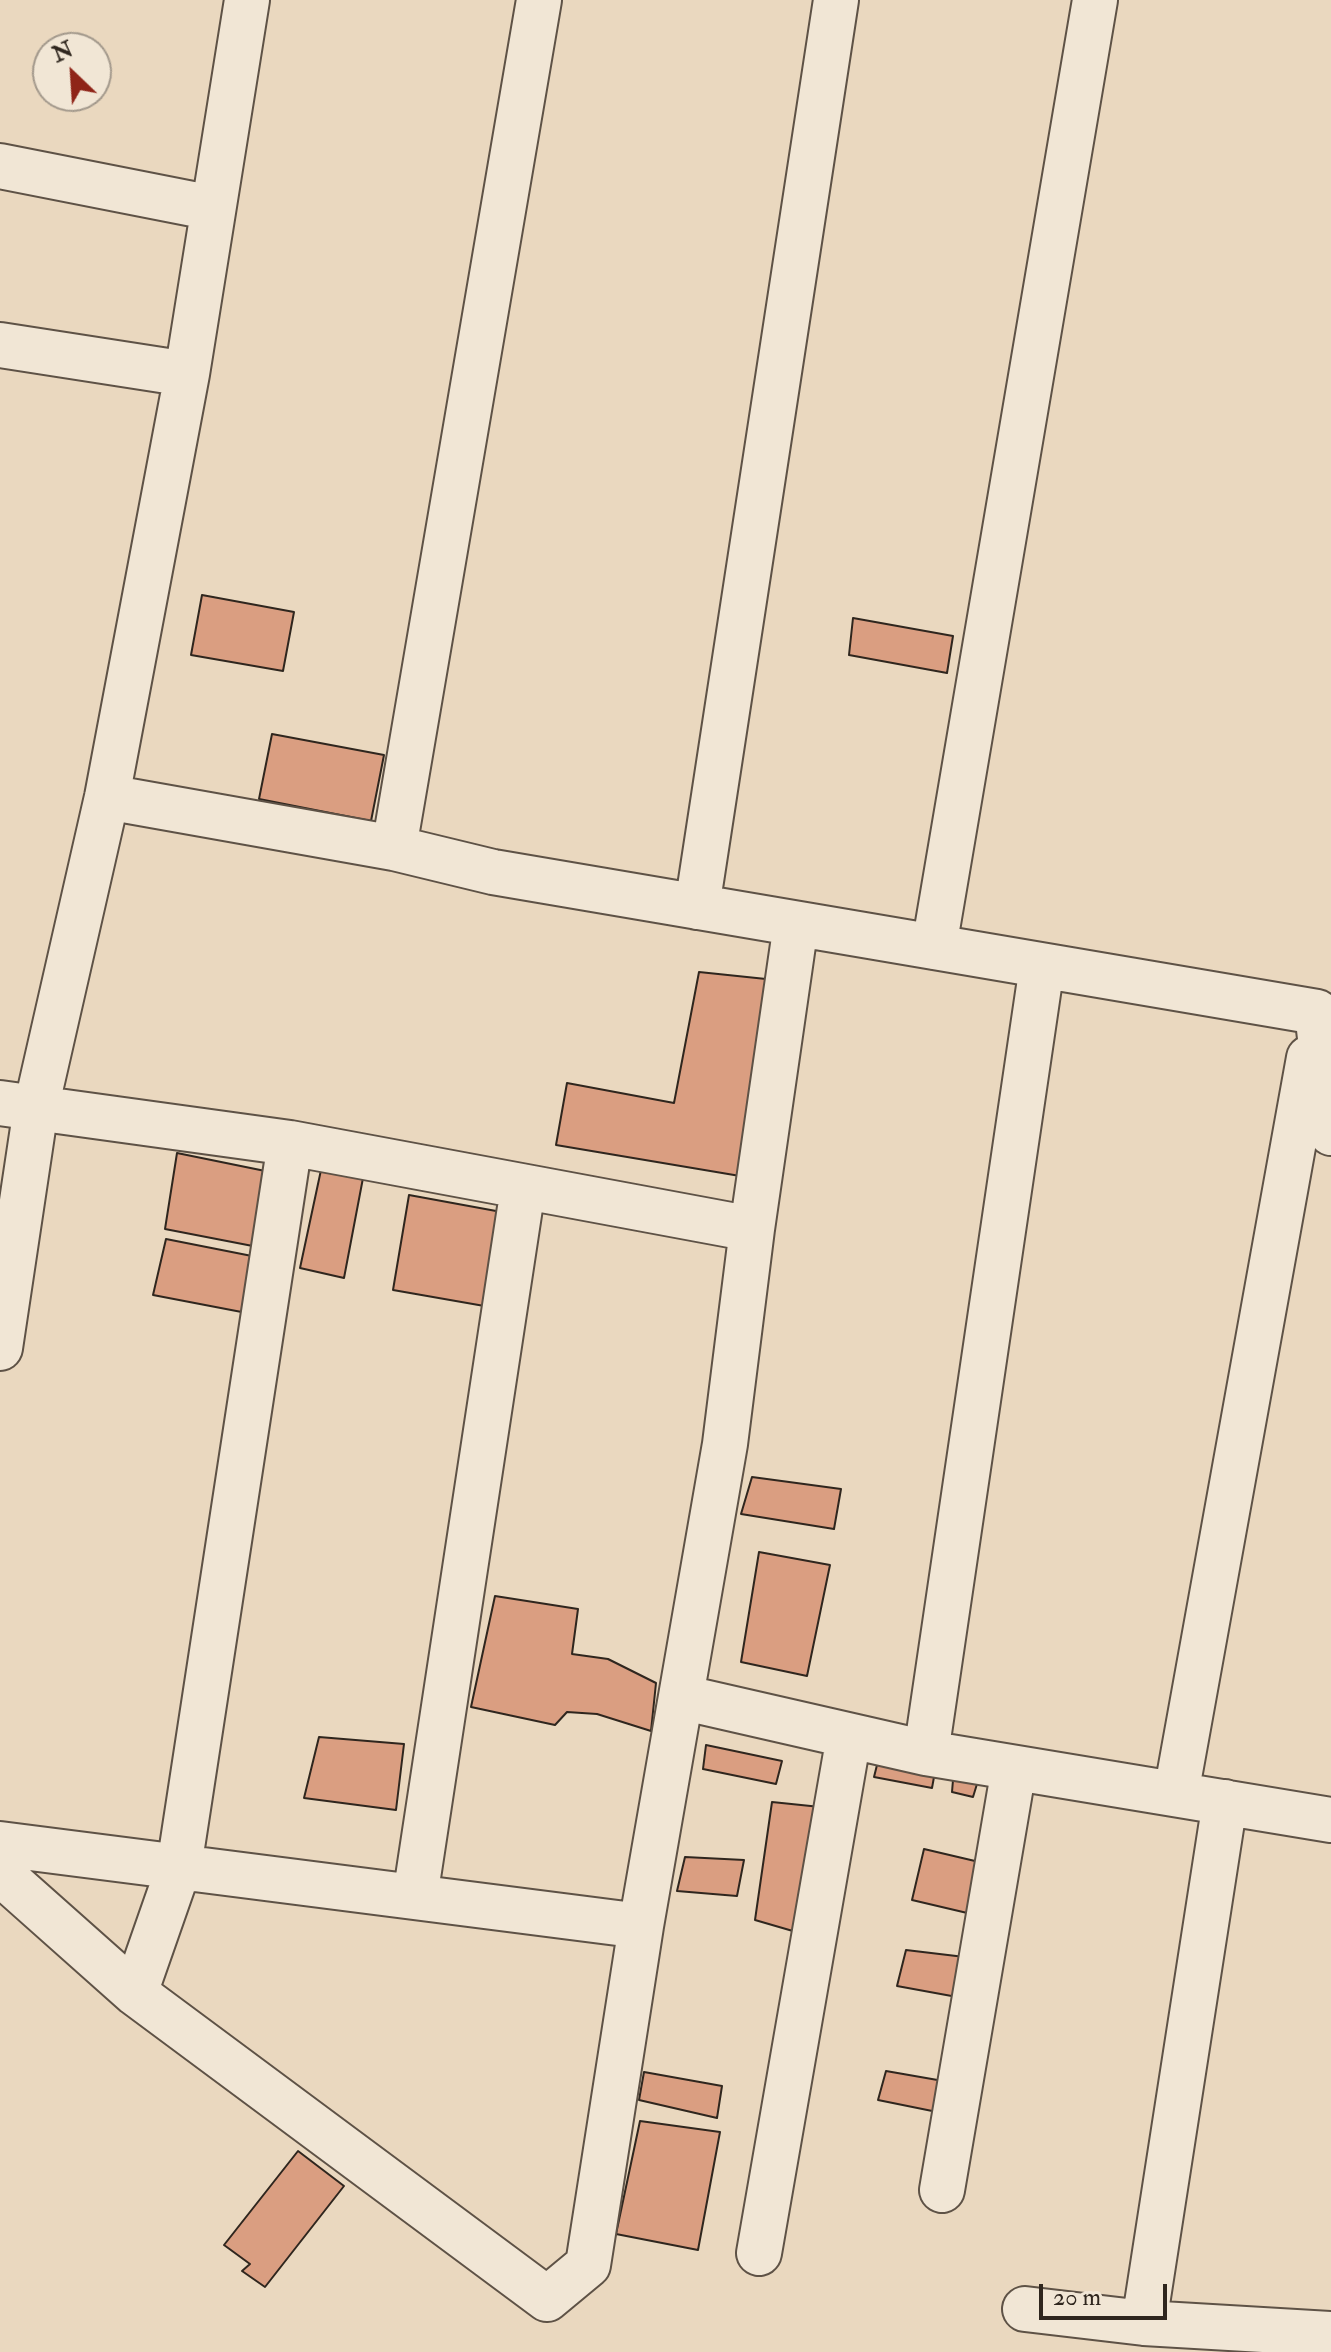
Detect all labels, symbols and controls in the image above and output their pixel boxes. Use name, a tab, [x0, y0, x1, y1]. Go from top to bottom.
north arrow	[32, 32, 112, 112]
text: N	[48, 35, 78, 69]
scale bar	[1043, 2268, 1171, 2318]
text: 20 m	[1053, 2282, 1101, 2313]

